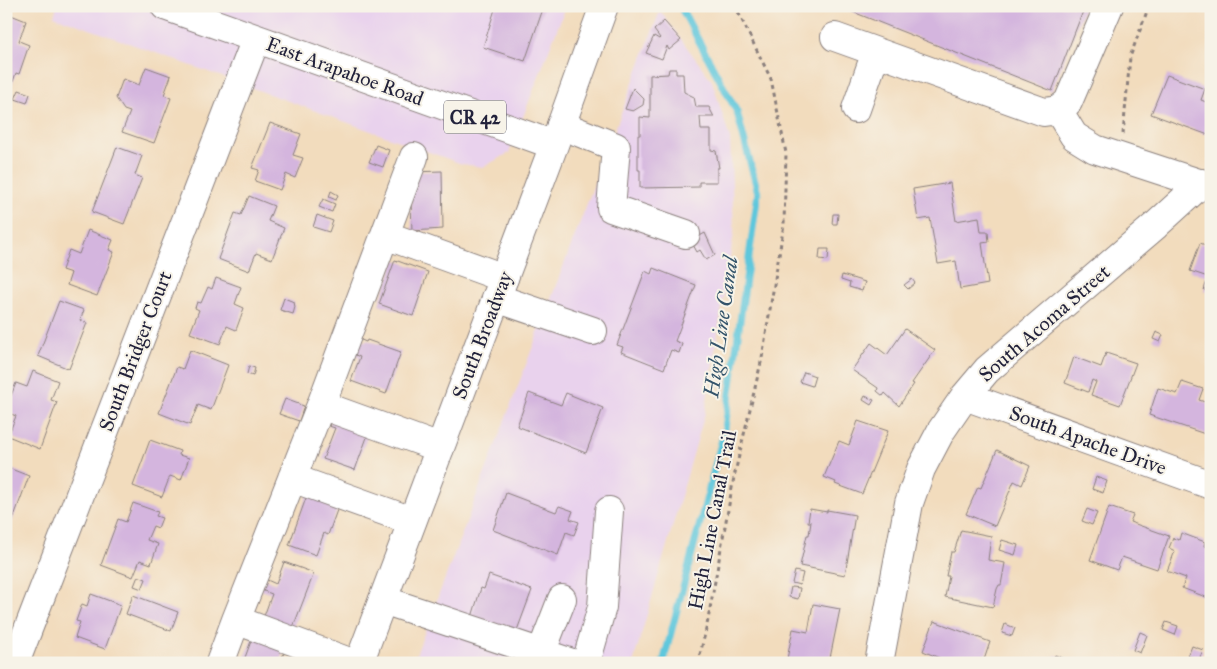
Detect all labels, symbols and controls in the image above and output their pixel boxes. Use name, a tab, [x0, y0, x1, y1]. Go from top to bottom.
street label: East Arapahoe Road	[263, 31, 427, 111]
road number: CR 42	[444, 100, 506, 134]
water label: High Line Canal	[698, 252, 744, 400]
street label: South Acoma Street	[973, 259, 1115, 387]
street label: South Broadway	[447, 267, 518, 402]
street label: South Bridger Court	[93, 268, 178, 435]
street label: South Apache Drive	[1006, 400, 1170, 480]
street label: High Line Canal Trail	[683, 428, 742, 612]

